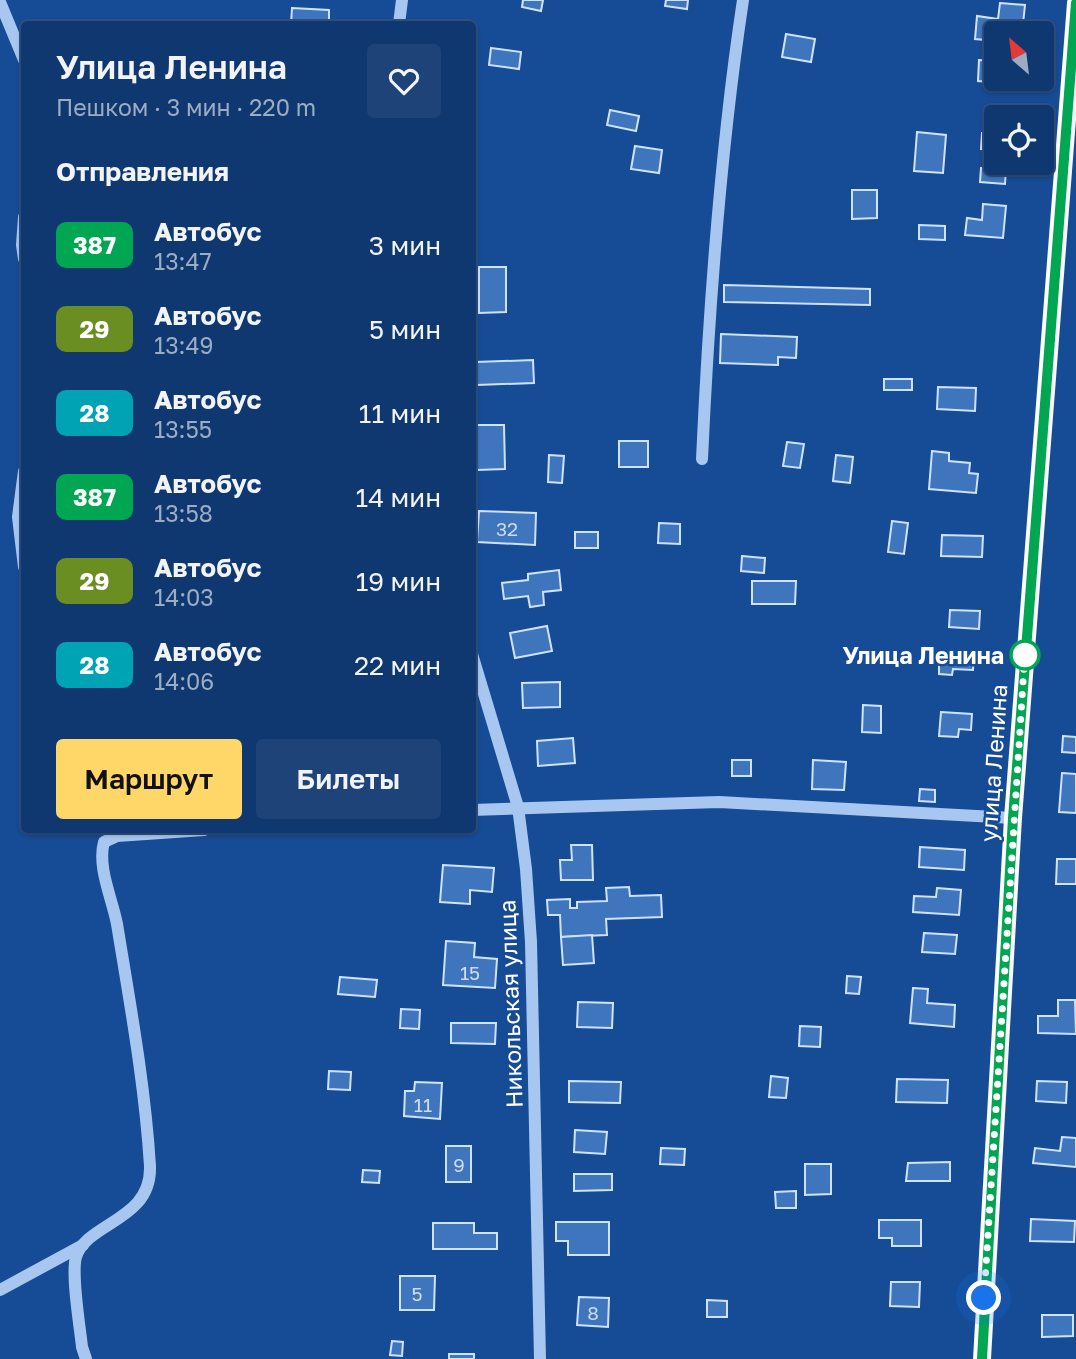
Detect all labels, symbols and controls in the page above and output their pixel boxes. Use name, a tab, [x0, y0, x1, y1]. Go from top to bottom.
north arrow	[984, 21, 1054, 91]
map controls	[984, 21, 1054, 175]
button: heart	[367, 44, 441, 118]
text: Улица Ленина	[56, 47, 287, 86]
text: Пешком · 3 мин · 220 m	[56, 93, 316, 121]
button: locate	[984, 105, 1054, 175]
text: Отправления	[56, 156, 229, 187]
text: Автобус	[154, 216, 261, 247]
text: 387	[73, 230, 116, 259]
text: 3 мин	[369, 230, 441, 261]
text: 13:47	[154, 247, 212, 275]
text: Автобус	[154, 300, 261, 331]
text: 29	[80, 314, 109, 343]
text: 5 мин	[369, 314, 441, 345]
text: 13:49	[154, 331, 213, 359]
text: Автобус	[154, 384, 261, 415]
text: 28	[80, 398, 110, 427]
text: 11 мин	[359, 398, 441, 429]
text: 13:55	[154, 415, 212, 443]
text: Автобус	[154, 468, 261, 499]
text: 387	[73, 482, 116, 511]
text: 14 мин	[356, 482, 441, 513]
text: 13:58	[154, 499, 213, 527]
house number: 32	[496, 517, 518, 540]
text: Автобус	[154, 552, 261, 583]
text: 29	[80, 566, 109, 595]
text: 19 мин	[356, 566, 441, 597]
text: 14:03	[154, 583, 214, 611]
text: Автобус	[154, 636, 261, 667]
marker: Улица Ленина	[1010, 640, 1040, 670]
place label: Улица Ленина	[843, 641, 1004, 669]
text: 28	[80, 650, 110, 679]
text: 22 мин	[354, 650, 441, 681]
text: 14:06	[154, 667, 214, 695]
street label: улица Ленина	[974, 683, 1012, 843]
button: Маршрут	[56, 739, 242, 819]
button: Билеты	[256, 739, 441, 819]
street label: Никольская улица	[492, 899, 528, 1109]
house number: 15	[460, 961, 480, 984]
house number: 11	[414, 1093, 432, 1116]
house number: 9	[453, 1153, 465, 1176]
your location	[966, 1280, 1001, 1315]
house number: 5	[411, 1282, 423, 1305]
house number: 8	[587, 1301, 599, 1324]

